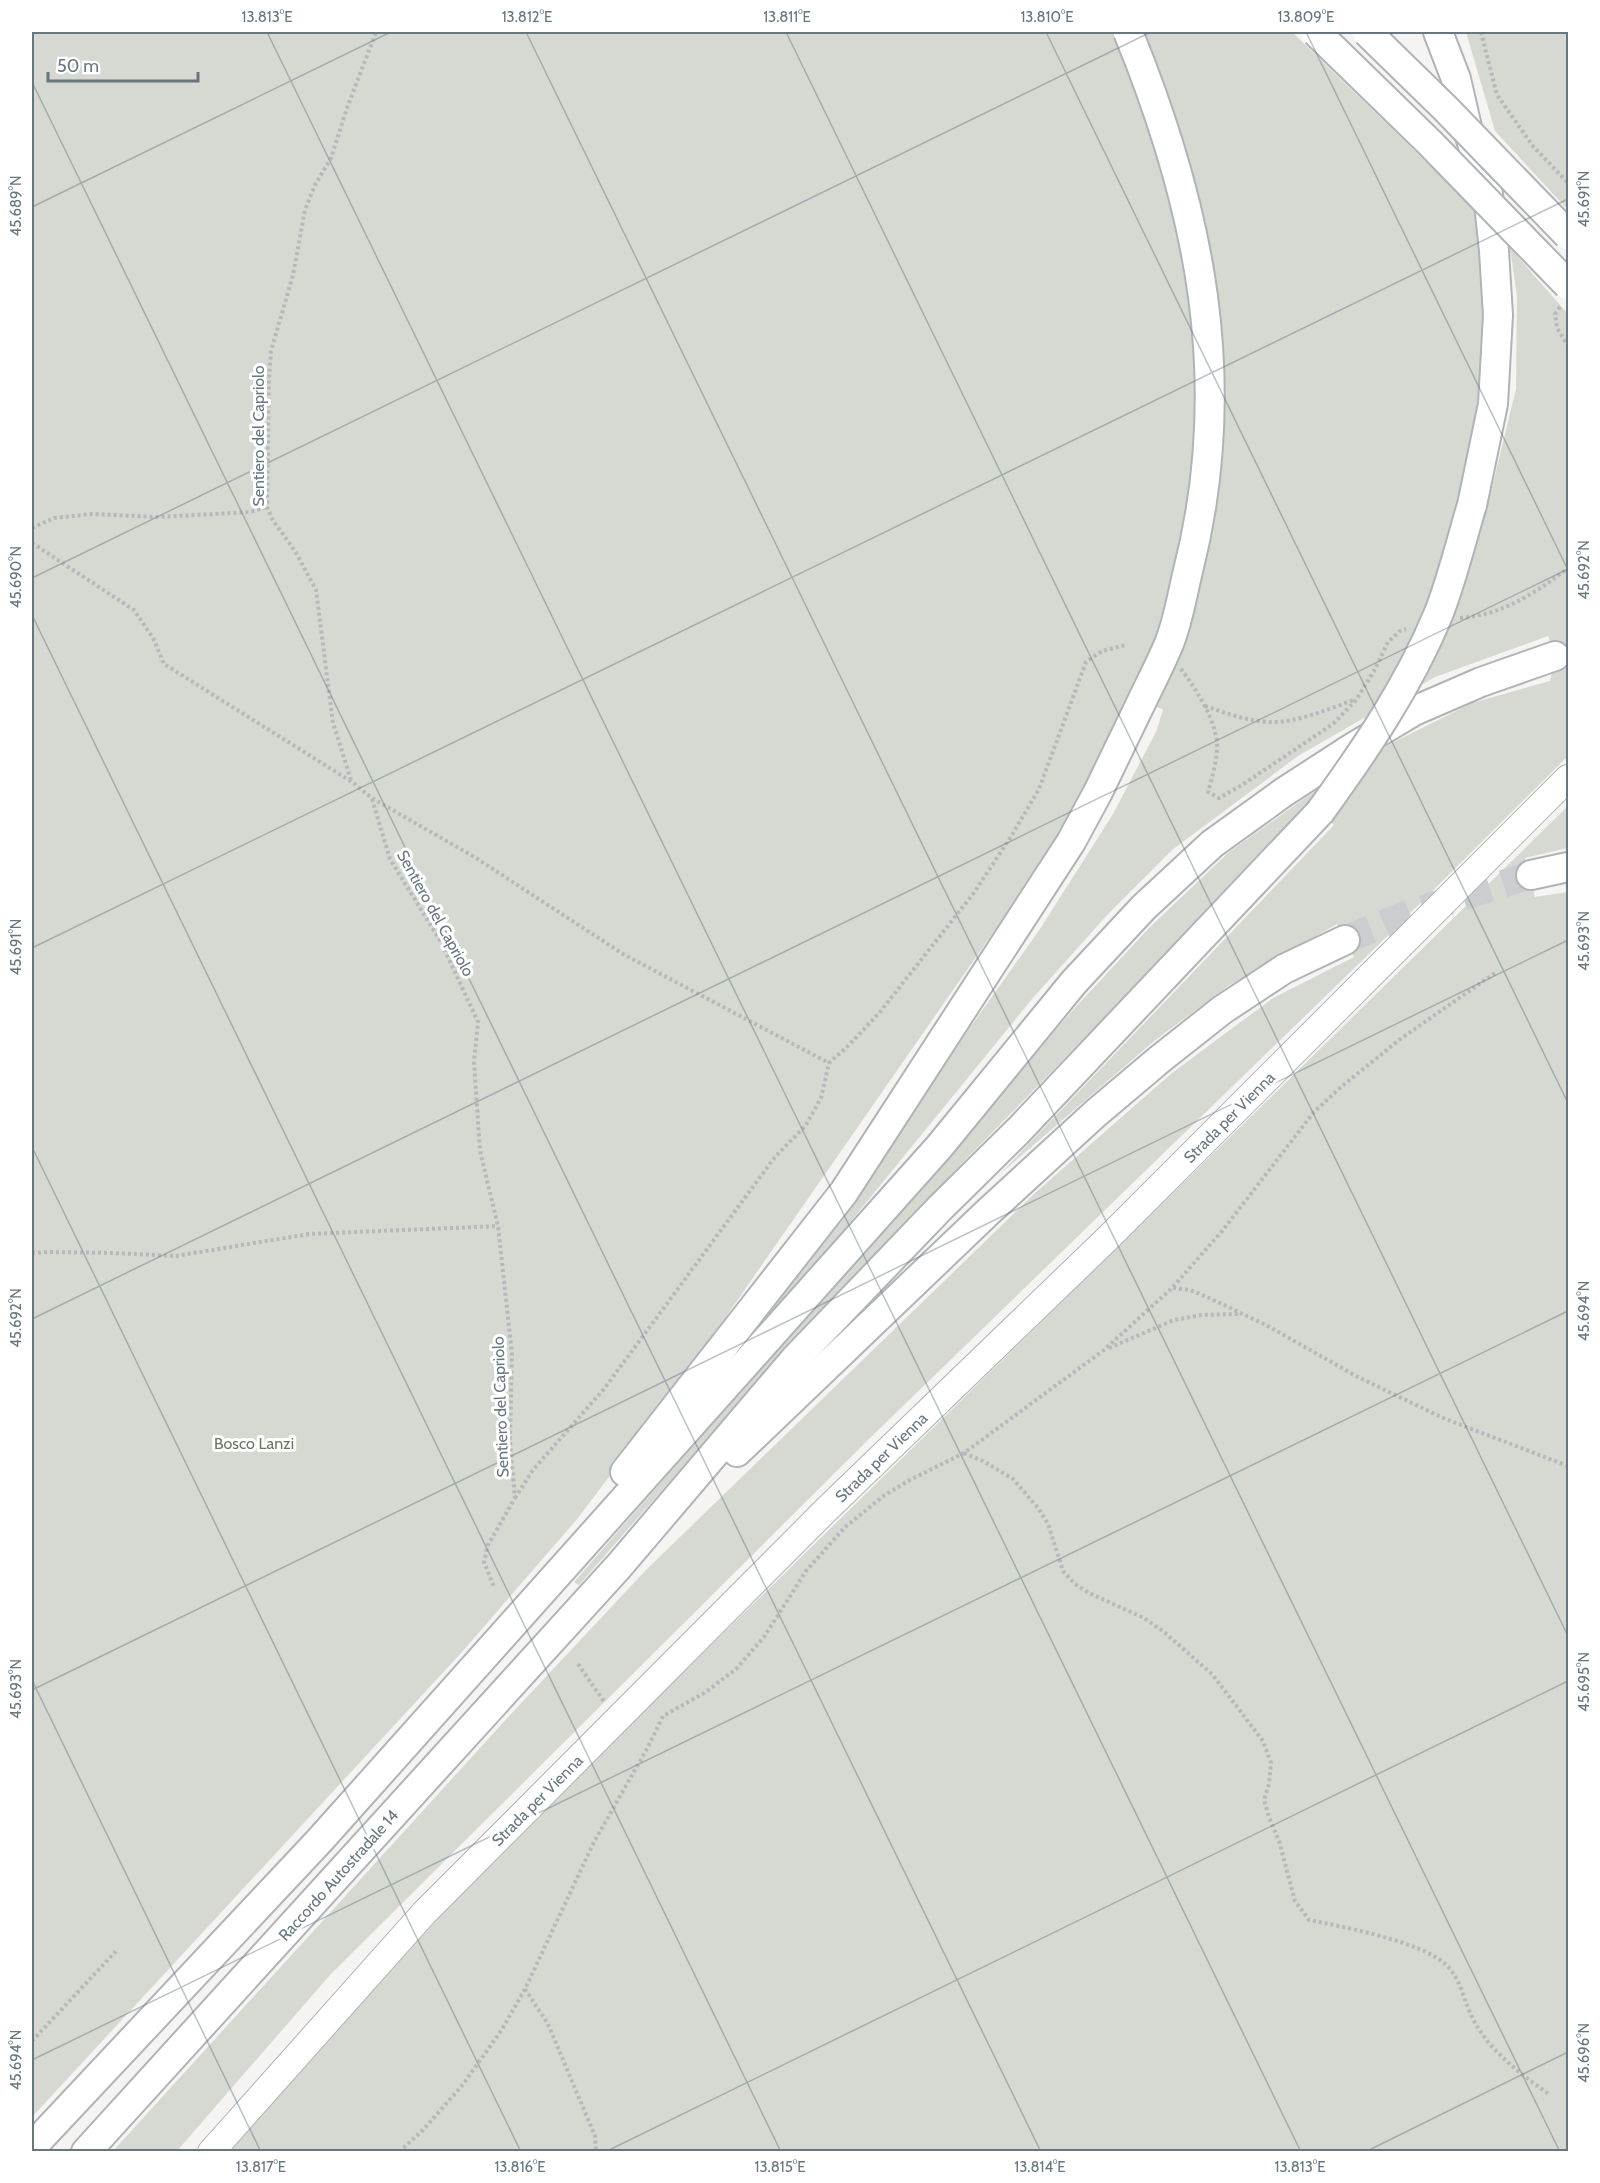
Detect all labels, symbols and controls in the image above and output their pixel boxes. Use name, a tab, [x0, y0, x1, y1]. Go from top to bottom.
text: 13.813°E	[242, 8, 292, 26]
text: 13.812°E	[502, 8, 552, 26]
text: 13.811°E	[763, 8, 811, 26]
text: 13.810°E	[1020, 8, 1074, 26]
text: 13.809°E	[1278, 8, 1334, 26]
scale bar	[48, 45, 198, 83]
text: 50 m	[57, 55, 99, 77]
text: 45.691°N	[1575, 171, 1593, 227]
text: 45.689°N	[7, 176, 25, 236]
street label: Sentiero del Capriolo	[249, 365, 268, 507]
text: 45.692°N	[1575, 540, 1593, 600]
text: 45.690°N	[7, 546, 25, 608]
street label: Sentiero del Capriolo	[393, 847, 478, 980]
text: 45.693°N	[1575, 911, 1593, 971]
text: 45.691°N	[7, 919, 25, 975]
street label: Strada per Vienna	[1180, 1068, 1279, 1167]
text: 45.694°N	[1575, 1281, 1593, 1341]
text: 45.692°N	[7, 1288, 25, 1348]
street label: Sentiero del Capriolo	[489, 1336, 512, 1478]
street label: Strada per Vienna	[831, 1408, 932, 1506]
park label: Bosco Lanzi	[214, 1434, 294, 1453]
text: 45.695°N	[1575, 1652, 1593, 1712]
text: 45.693°N	[7, 1659, 25, 1719]
street label: Strada per Vienna	[488, 1751, 587, 1850]
street label: Raccordo Autostradale 14	[274, 1806, 402, 1945]
text: 45.696°N	[1575, 2023, 1593, 2083]
text: 45.694°N	[7, 2030, 25, 2090]
text: 13.817°E	[236, 2158, 286, 2176]
text: 13.816°E	[494, 2158, 546, 2176]
text: 13.815°E	[755, 2158, 805, 2176]
text: 13.814°E	[1014, 2158, 1066, 2176]
text: 13.813°E	[1275, 2158, 1325, 2176]

